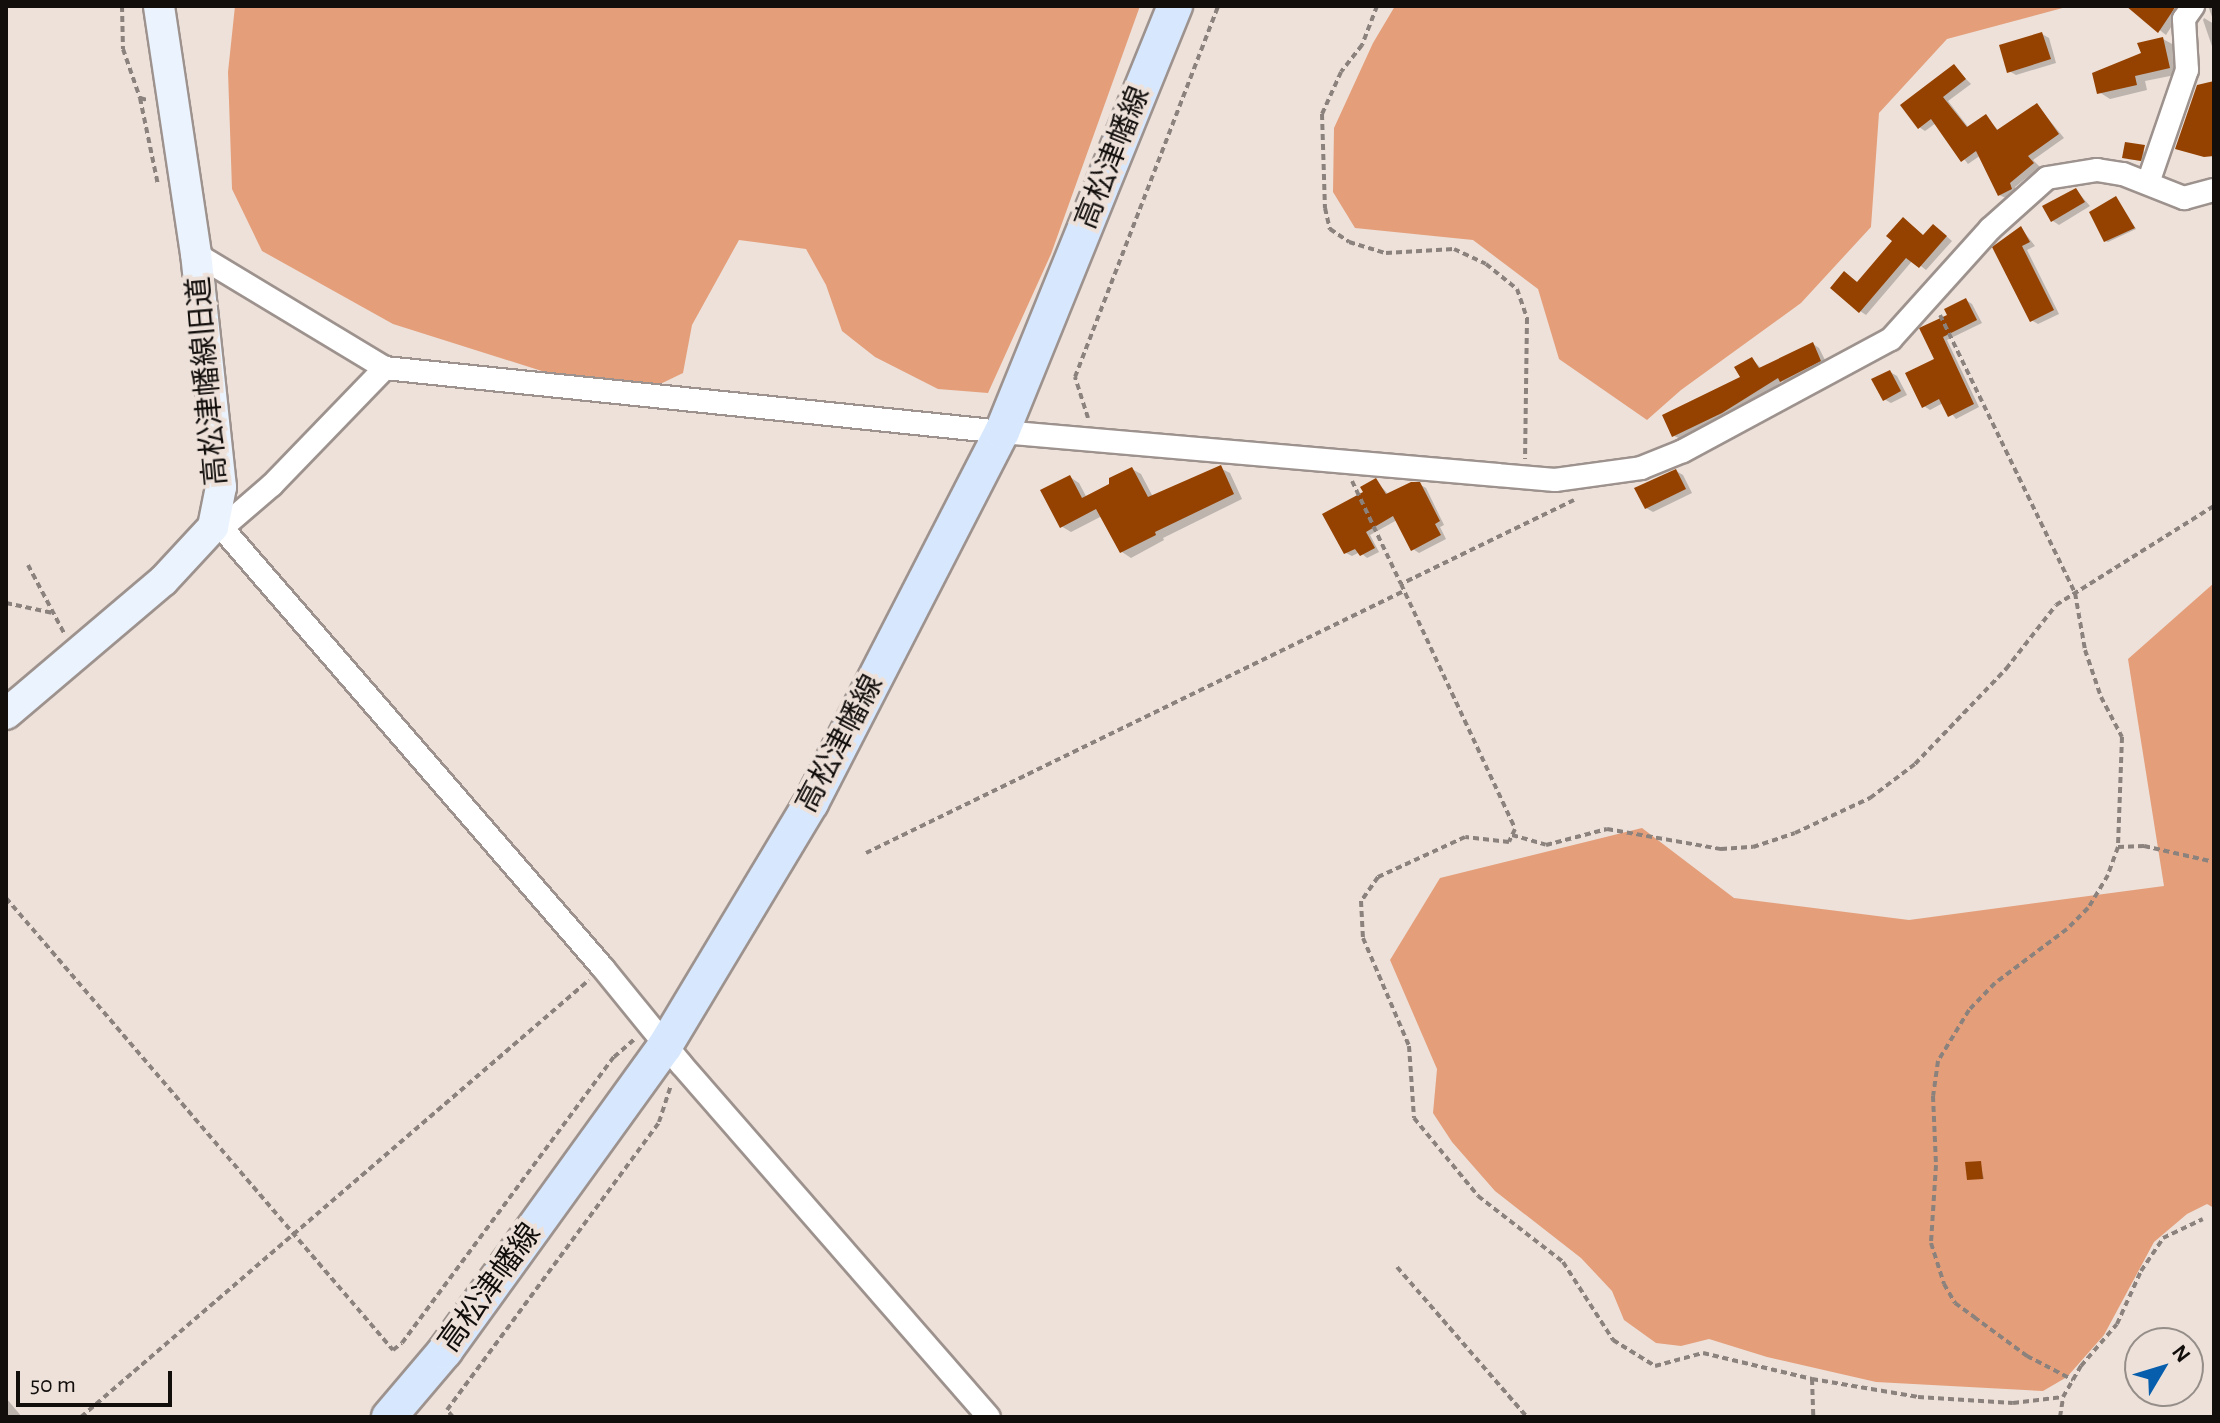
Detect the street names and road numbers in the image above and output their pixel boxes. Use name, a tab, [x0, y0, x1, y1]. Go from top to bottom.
street label: 高松津幡線	[1068, 82, 1158, 234]
street label: 高松津幡線旧道	[181, 275, 235, 487]
street label: 高松津幡線	[789, 669, 891, 819]
street label: 高松津幡線	[431, 1217, 549, 1359]

